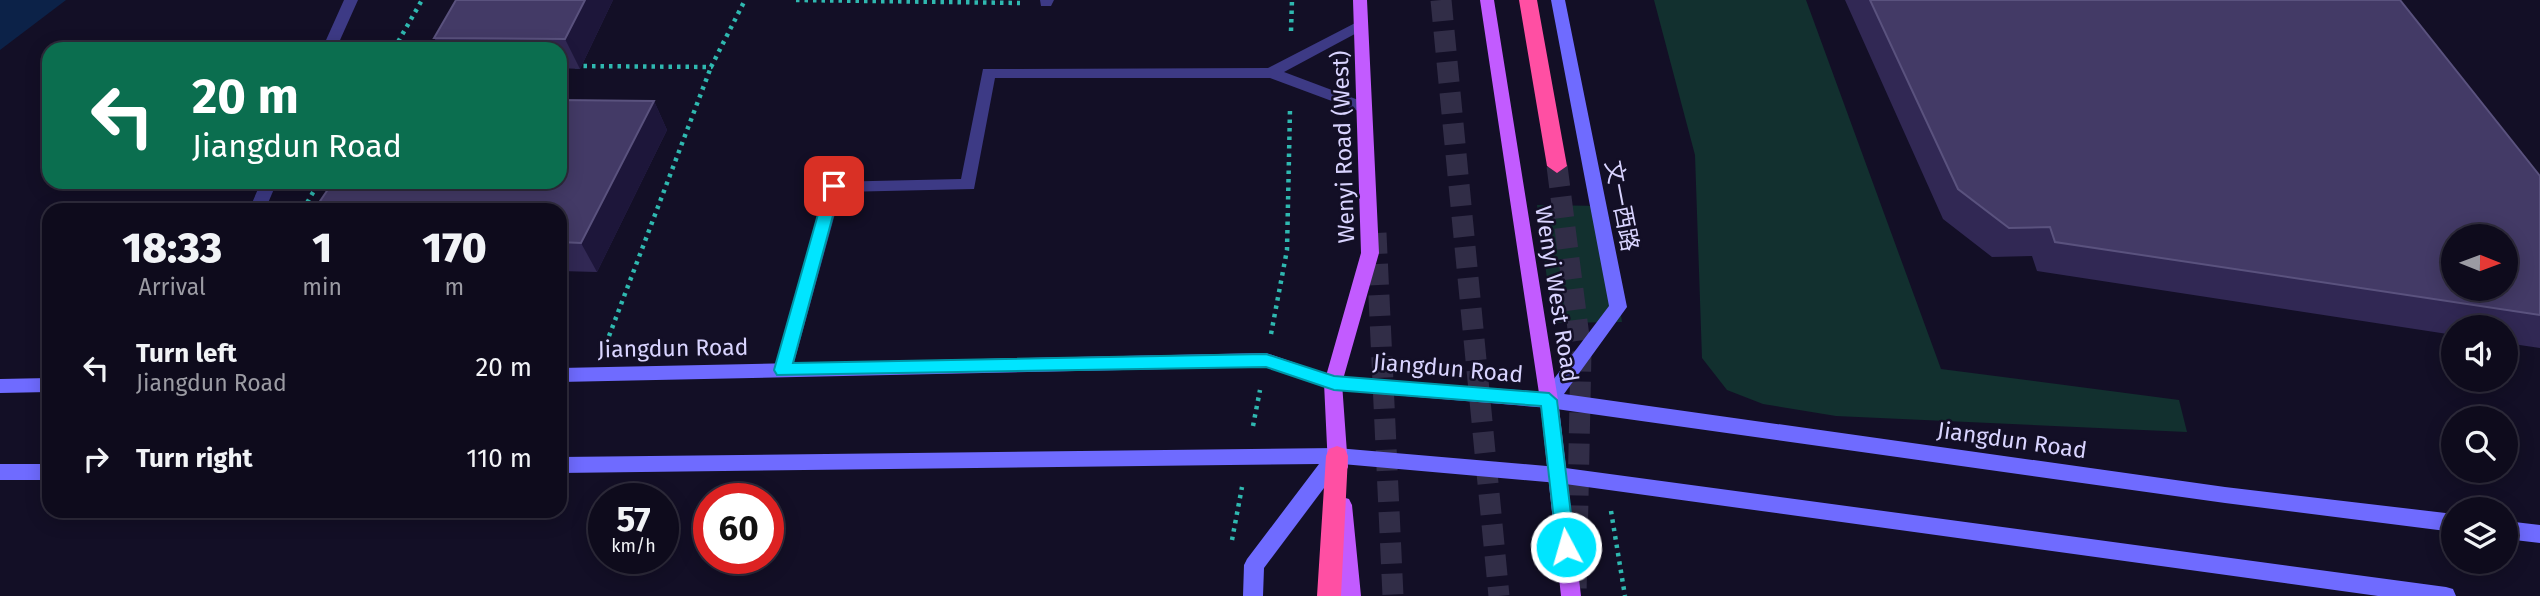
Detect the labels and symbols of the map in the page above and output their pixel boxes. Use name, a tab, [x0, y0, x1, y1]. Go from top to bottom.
street label: Wenyi Road (West)	[1326, 50, 1360, 244]
pin	[804, 156, 864, 216]
street label: 文一西路	[1599, 158, 1645, 254]
street label: Wenyi West Road	[1529, 204, 1585, 384]
north arrow	[2441, 224, 2518, 301]
street label: Jiangdun Road	[597, 333, 749, 363]
street label: Jiangdun Road	[1372, 347, 1524, 389]
street label: Jiangdun Road	[1935, 416, 2089, 464]
speed limit sign: 60	[693, 483, 784, 574]
position arrow	[1529, 510, 1603, 584]

